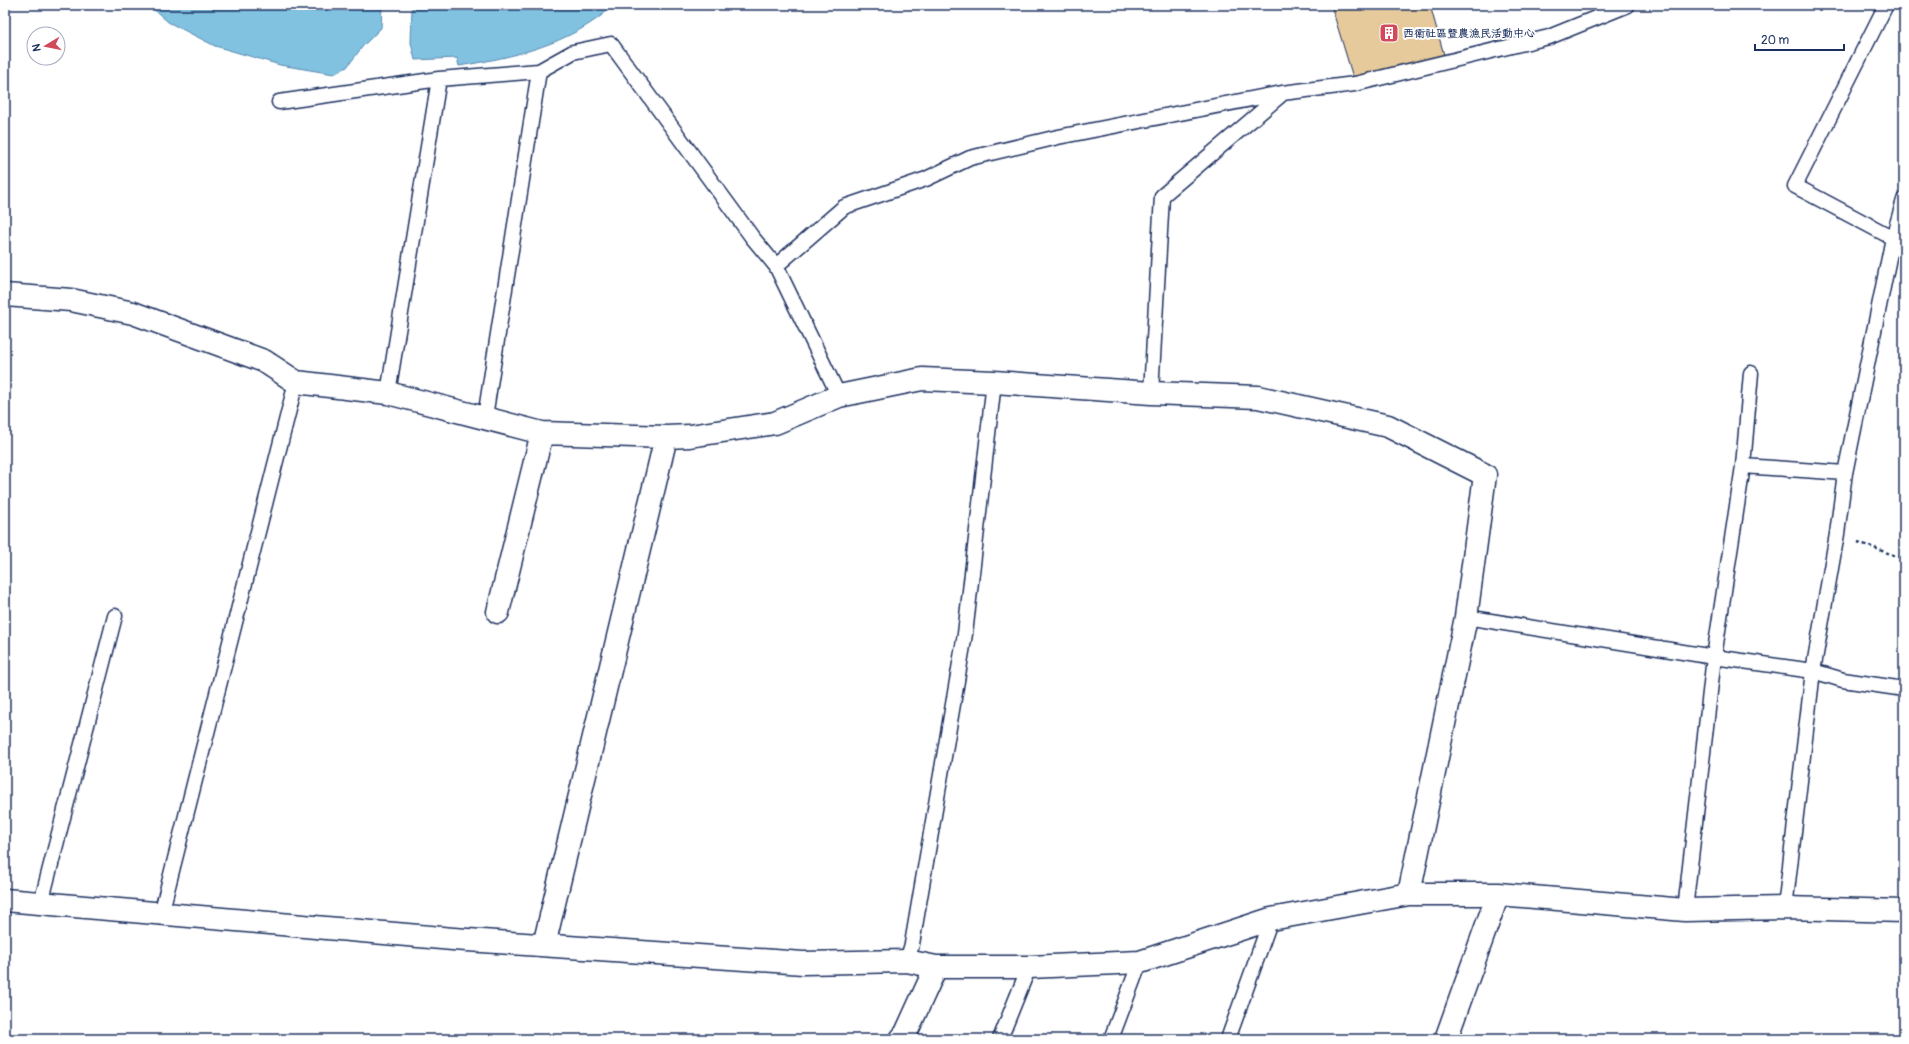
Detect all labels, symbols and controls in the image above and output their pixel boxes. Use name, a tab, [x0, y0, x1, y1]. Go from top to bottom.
building icon: 西衛社區暨農漁民活動中心	[1378, 22, 1400, 44]
north arrow	[26, 26, 66, 66]
scale bar	[1755, 26, 1844, 52]
place label: 西衛社區暨農漁民活動中心	[1403, 27, 1535, 40]
text: 20 m	[1761, 33, 1790, 48]
text: N	[29, 42, 44, 52]

